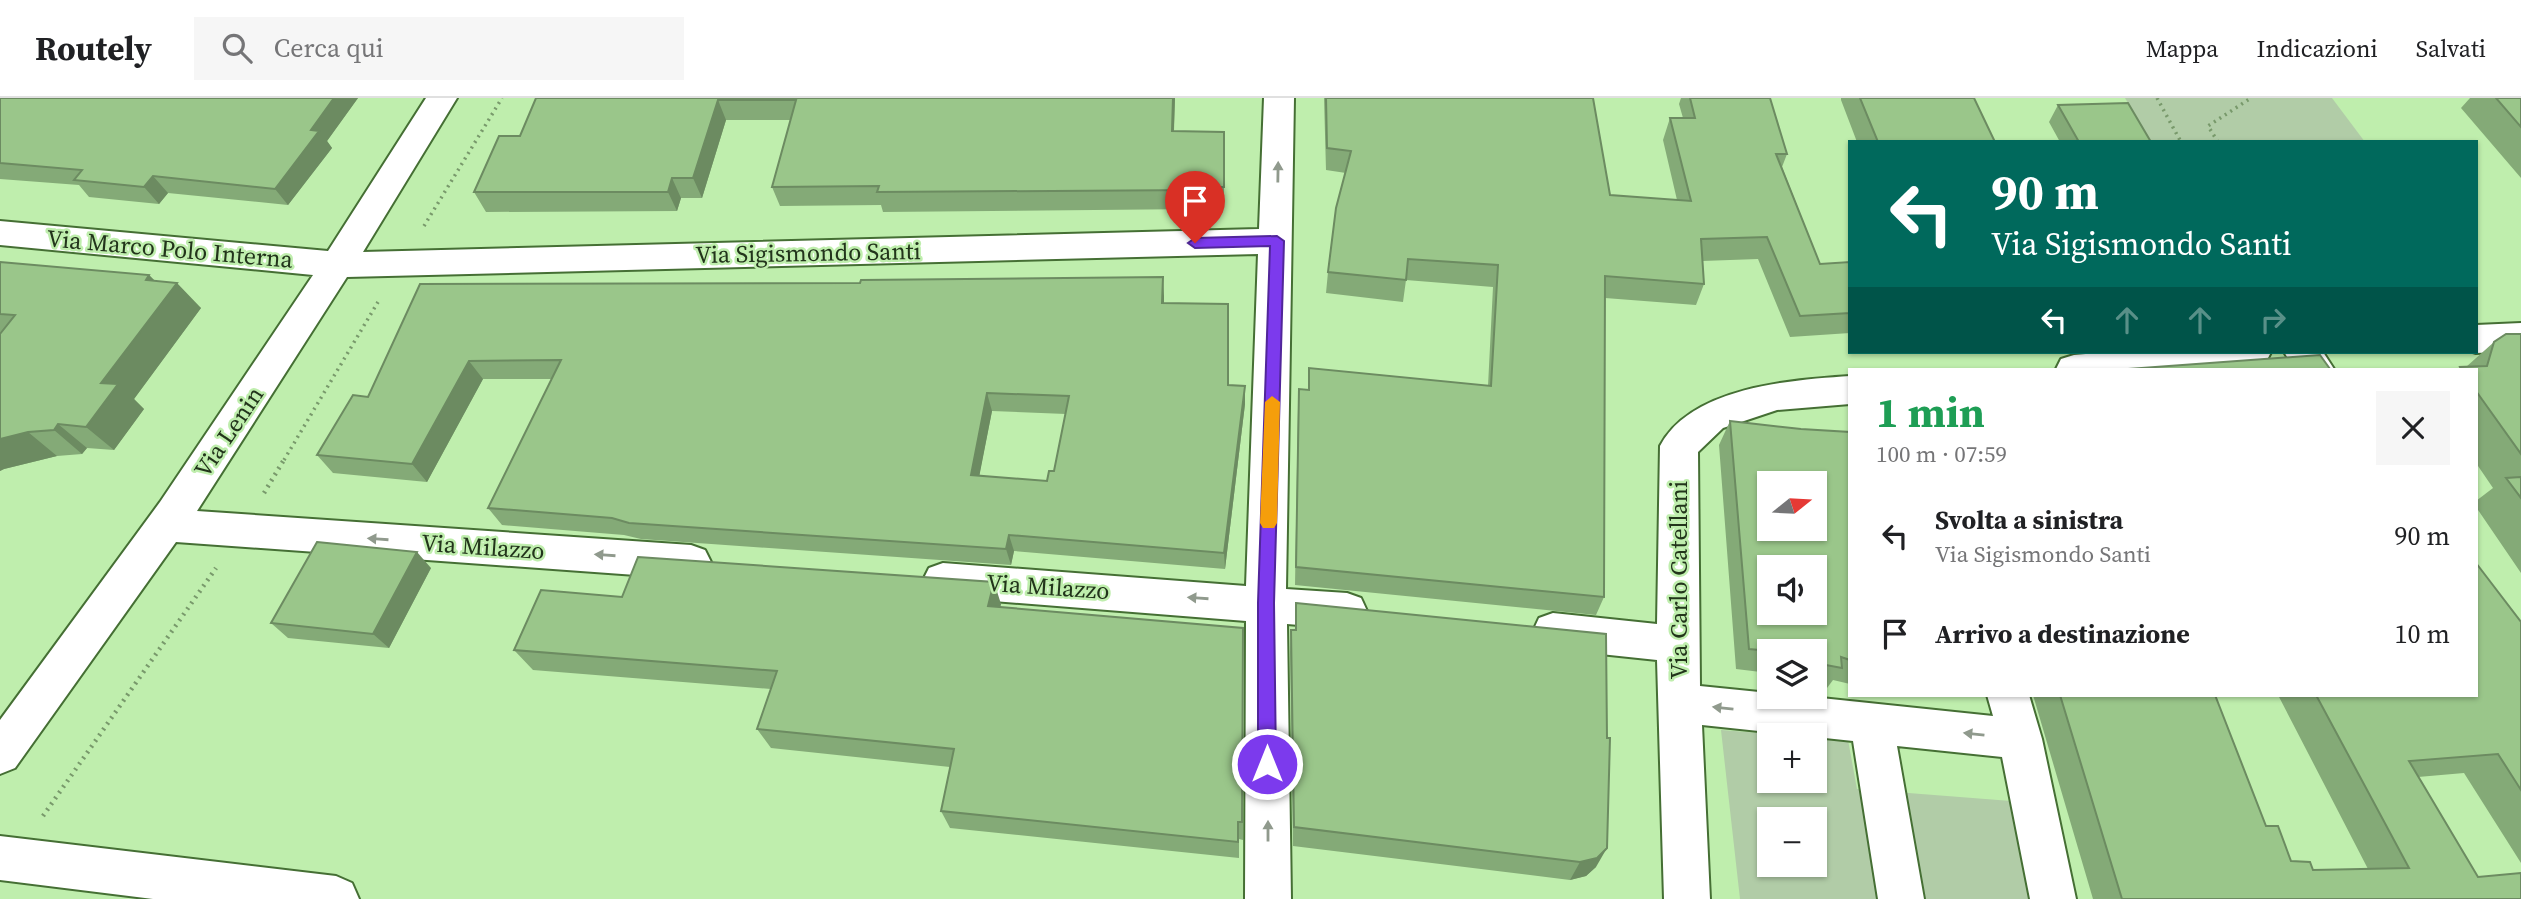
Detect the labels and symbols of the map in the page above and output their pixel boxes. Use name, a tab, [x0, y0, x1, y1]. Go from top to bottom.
one-way arrow	[1272, 161, 1284, 183]
pin	[1165, 171, 1225, 243]
street label: Via Marco Polo Interna	[46, 221, 295, 276]
street label: Via Sigismondo Santi	[695, 234, 921, 271]
street label: Via Lenin	[186, 380, 271, 484]
north arrow	[1757, 471, 1827, 541]
street label: Via Carlo Catellani	[1662, 481, 1695, 679]
street label: Via Milazzo	[420, 526, 546, 567]
one-way arrow	[366, 533, 388, 544]
one-way arrow	[593, 549, 615, 560]
street label: Via Milazzo	[985, 566, 1111, 607]
one-way arrow	[1187, 592, 1209, 603]
one-way arrow	[1712, 702, 1734, 713]
position arrow	[1230, 727, 1304, 801]
one-way arrow	[1963, 729, 1985, 740]
one-way arrow	[1262, 820, 1274, 842]

